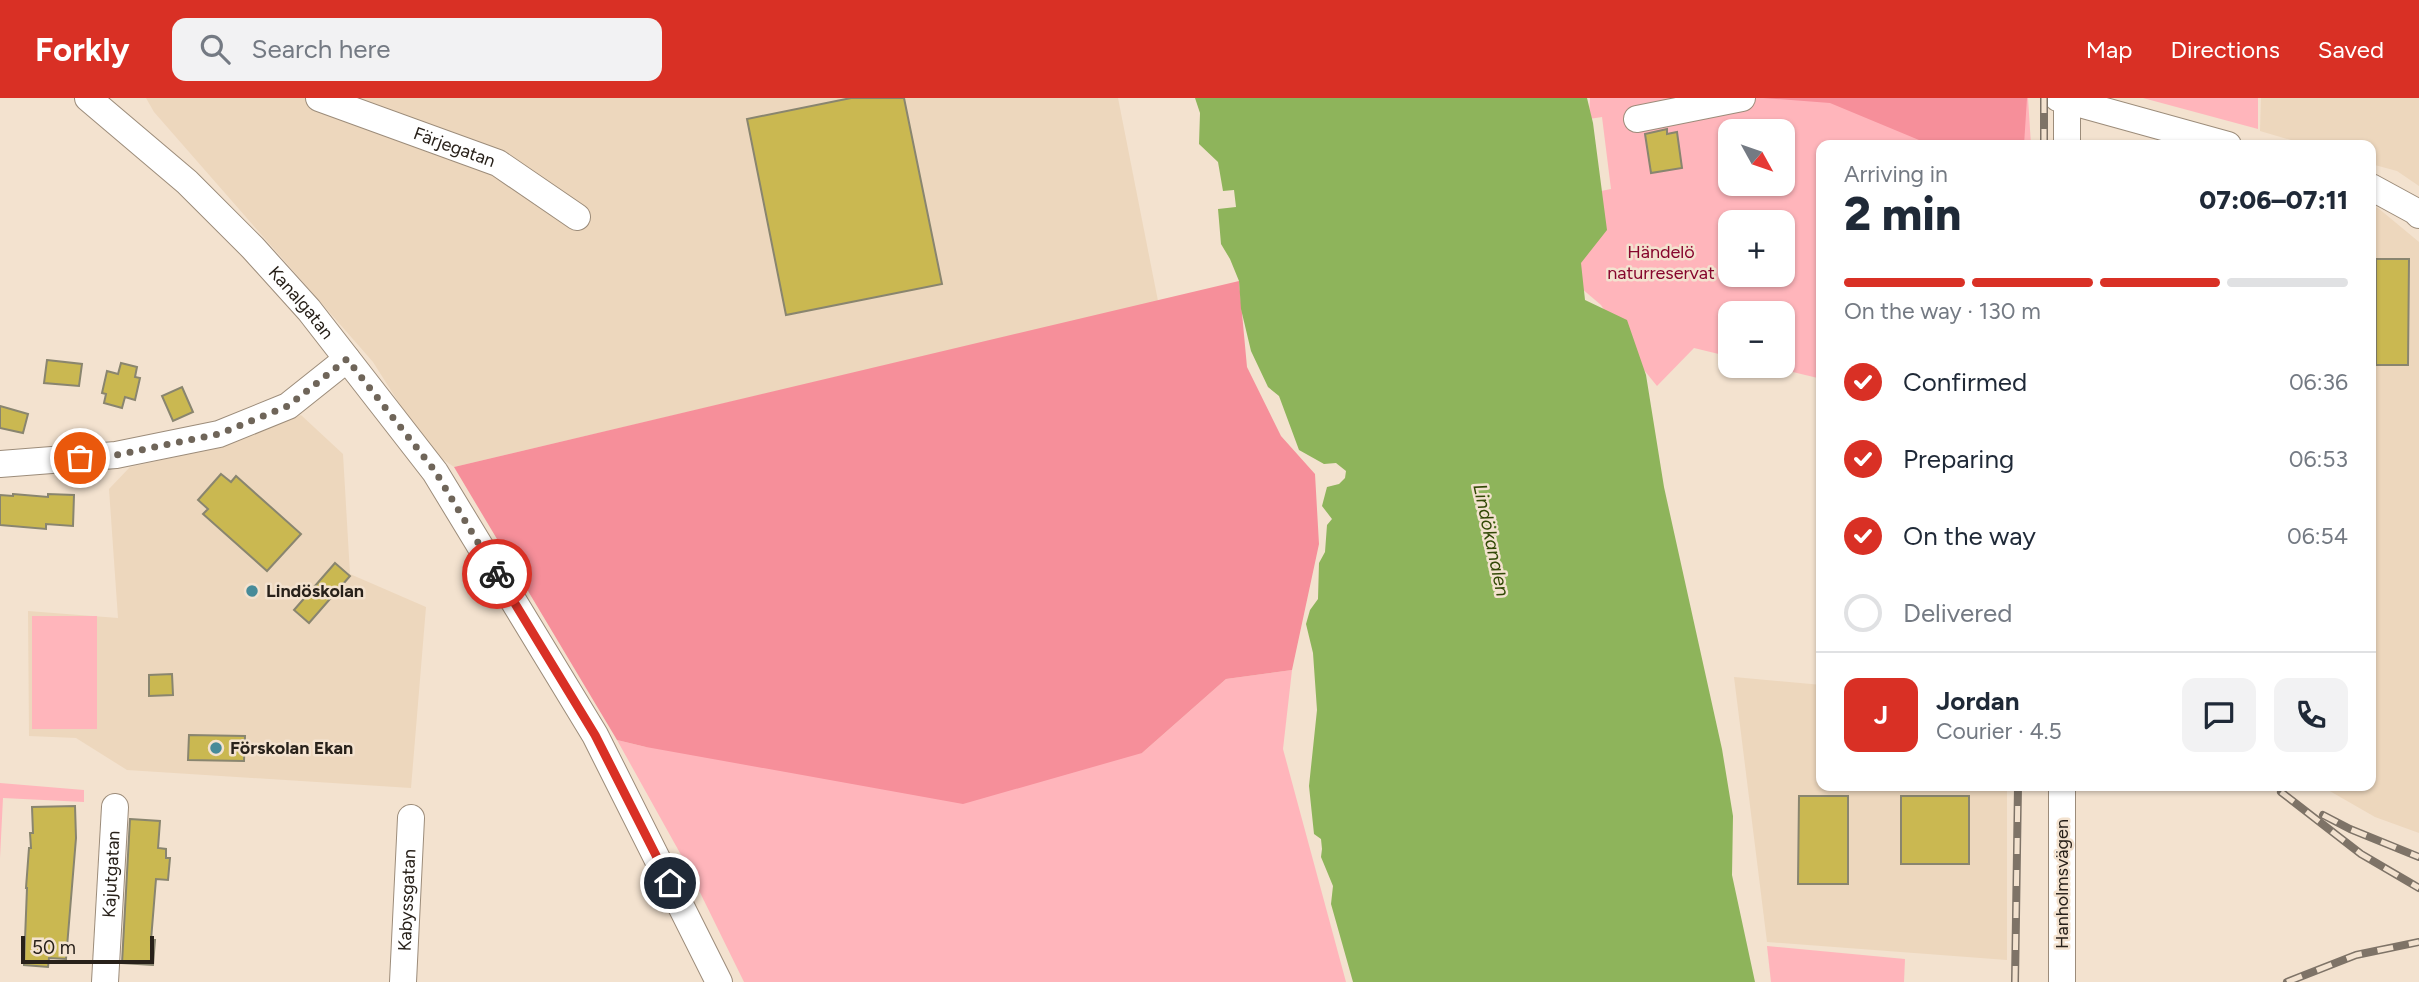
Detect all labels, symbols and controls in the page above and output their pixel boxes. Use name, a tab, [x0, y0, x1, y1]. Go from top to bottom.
search box	[172, 18, 662, 81]
text: Forkly	[35, 30, 130, 69]
icon: search	[196, 30, 234, 68]
text: Search here	[252, 33, 390, 65]
text: Map	[2086, 35, 2132, 64]
text: Directions	[2170, 35, 2280, 64]
text: Saved	[2318, 35, 2384, 64]
north arrow	[1718, 119, 1796, 196]
map controls	[1718, 119, 1795, 378]
street label: Färjegatan	[410, 122, 498, 172]
text: Arriving in	[1844, 160, 1948, 188]
text: 07:06–07:11	[2199, 184, 2348, 216]
text: 2 min	[1844, 186, 1961, 242]
button: +	[1718, 210, 1795, 287]
park label: Händelö naturreservat	[1607, 241, 1715, 284]
street label: Kanalgatan	[264, 262, 338, 343]
text: On the way · 130 m	[1844, 297, 2041, 325]
button: −	[1718, 301, 1795, 378]
icon: check	[1844, 363, 1882, 401]
text: Confirmed	[1903, 366, 2027, 398]
text: 06:36	[2289, 368, 2348, 396]
pin	[50, 428, 110, 488]
icon: bag	[61, 439, 99, 477]
icon: check	[1844, 440, 1882, 478]
text: Preparing	[1903, 443, 2014, 475]
text: 06:53	[2289, 445, 2348, 473]
water label: Lindökanalen	[1468, 482, 1515, 599]
icon: check	[1844, 517, 1882, 555]
text: On the way	[1903, 520, 2036, 552]
text: 06:54	[2287, 522, 2348, 550]
courier	[462, 539, 532, 609]
icon: bike	[478, 555, 516, 593]
place label: Lindöskolan	[266, 580, 364, 602]
marker: Lindöskolan	[244, 583, 260, 599]
text: Delivered	[1903, 597, 2012, 629]
button: chat	[2182, 678, 2256, 752]
button: phone	[2274, 678, 2348, 752]
text: Jordan	[1936, 685, 2019, 717]
text: J	[1874, 699, 1888, 731]
text: Courier · 4.5	[1936, 717, 2062, 745]
place label: Förskolan Ekan	[230, 737, 353, 759]
marker: Förskolan Ekan	[208, 740, 224, 756]
street label: Hanholmsvägen	[2051, 819, 2073, 949]
street label: Kajutgatan	[98, 830, 125, 918]
street label: Kabyssgatan	[394, 848, 420, 952]
pin	[640, 853, 700, 913]
icon: home	[651, 864, 689, 902]
scale bar	[21, 933, 154, 965]
text: 50 m	[32, 936, 76, 959]

